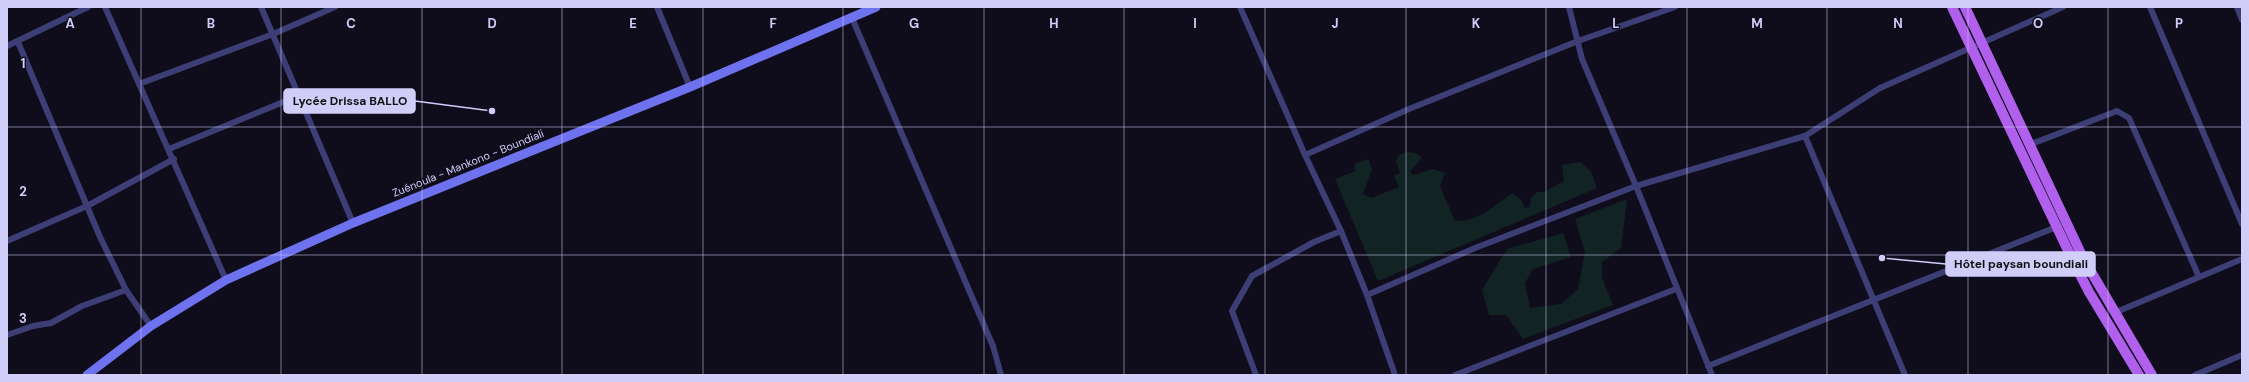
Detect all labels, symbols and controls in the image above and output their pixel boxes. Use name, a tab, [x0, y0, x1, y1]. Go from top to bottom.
text: A	[65, 15, 75, 32]
text: B	[207, 15, 215, 32]
text: C	[346, 15, 356, 32]
text: D	[487, 15, 497, 32]
text: E	[629, 15, 637, 32]
text: F	[769, 15, 777, 32]
text: G	[909, 15, 919, 32]
text: H	[1049, 15, 1059, 32]
text: I	[1193, 15, 1197, 32]
text: J	[1331, 15, 1339, 32]
text: K	[1472, 15, 1481, 32]
text: L	[1612, 15, 1620, 32]
text: M	[1751, 15, 1763, 32]
text: N	[1893, 15, 1903, 32]
text: O	[2033, 15, 2043, 32]
text: P	[2175, 15, 2183, 32]
text: 1	[21, 55, 25, 72]
callout: Lycée Drissa BALLO	[284, 89, 415, 113]
text: Lycée Drissa BALLO	[293, 93, 407, 109]
street label: Zuénoula - Mankono - Boundiali	[390, 126, 546, 200]
text: 2	[19, 183, 27, 200]
callout: Hôtel paysan boundiali	[1946, 252, 2095, 276]
text: Hôtel paysan boundiali	[1954, 256, 2088, 272]
text: 3	[19, 310, 27, 327]

